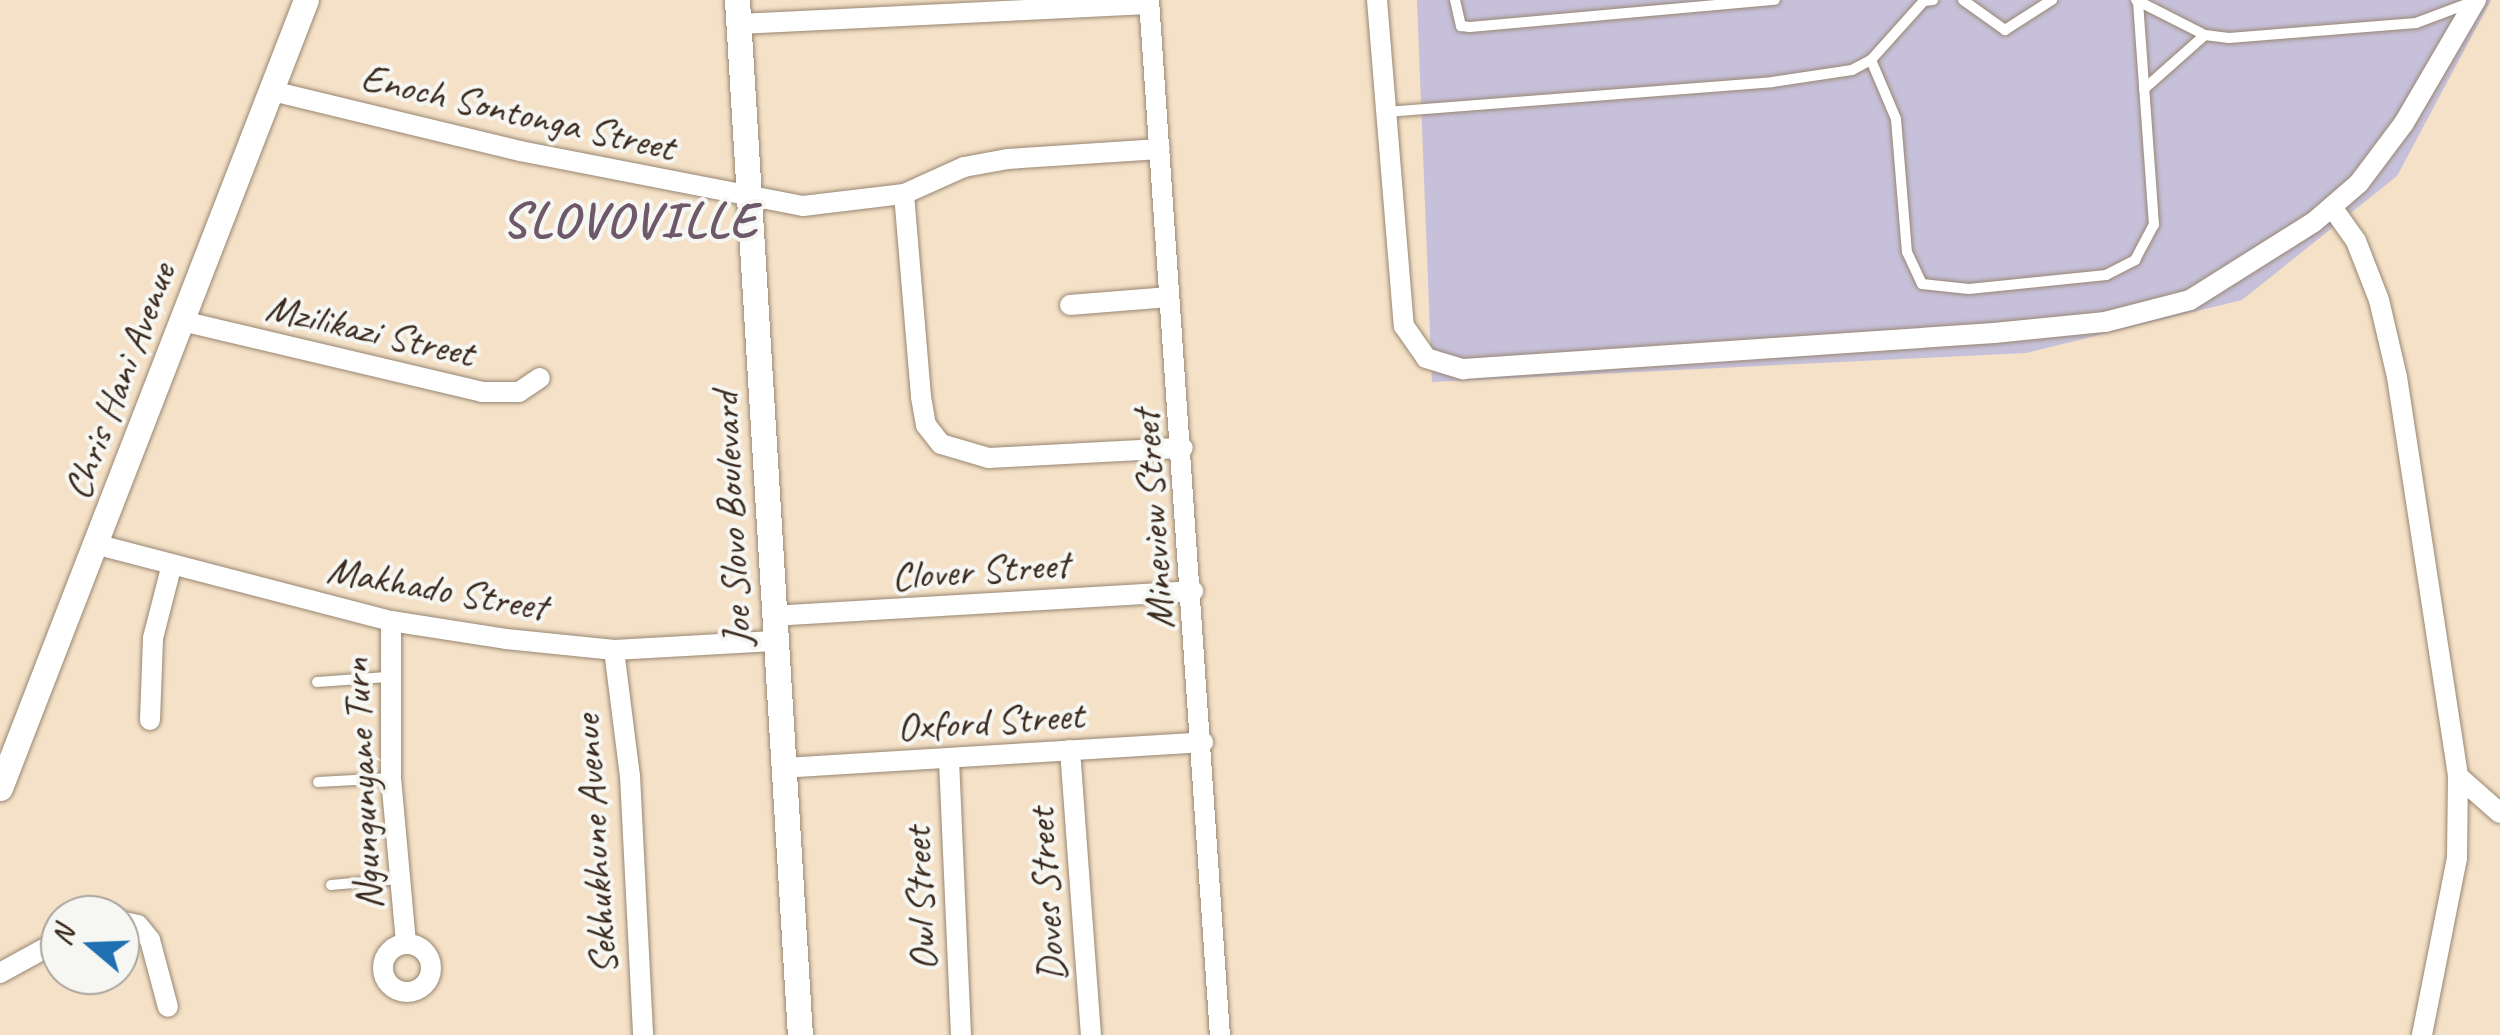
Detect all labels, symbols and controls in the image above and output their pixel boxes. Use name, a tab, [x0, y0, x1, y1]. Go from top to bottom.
street label: Enoch Sontonga Street	[357, 53, 679, 171]
district label: SLOVOVILLE	[503, 190, 757, 250]
street label: Chris Hani Avenue	[52, 256, 186, 506]
street label: Mzilikazi Street	[261, 283, 479, 377]
street label: Joe Slovo Boulevard	[700, 389, 762, 649]
street label: Mineview Street	[1121, 409, 1185, 631]
street label: Clover Street	[890, 540, 1070, 600]
street label: Makhado Street	[324, 545, 550, 631]
street label: Ngungunyane Turn	[331, 657, 393, 911]
street label: Oxford Street	[895, 691, 1085, 751]
street label: Sekhukhune Avenue	[562, 714, 628, 976]
street label: Doves Street	[1016, 806, 1076, 984]
street label: Owl Street	[892, 826, 948, 972]
north arrow	[40, 895, 140, 995]
text: N	[44, 922, 82, 950]

